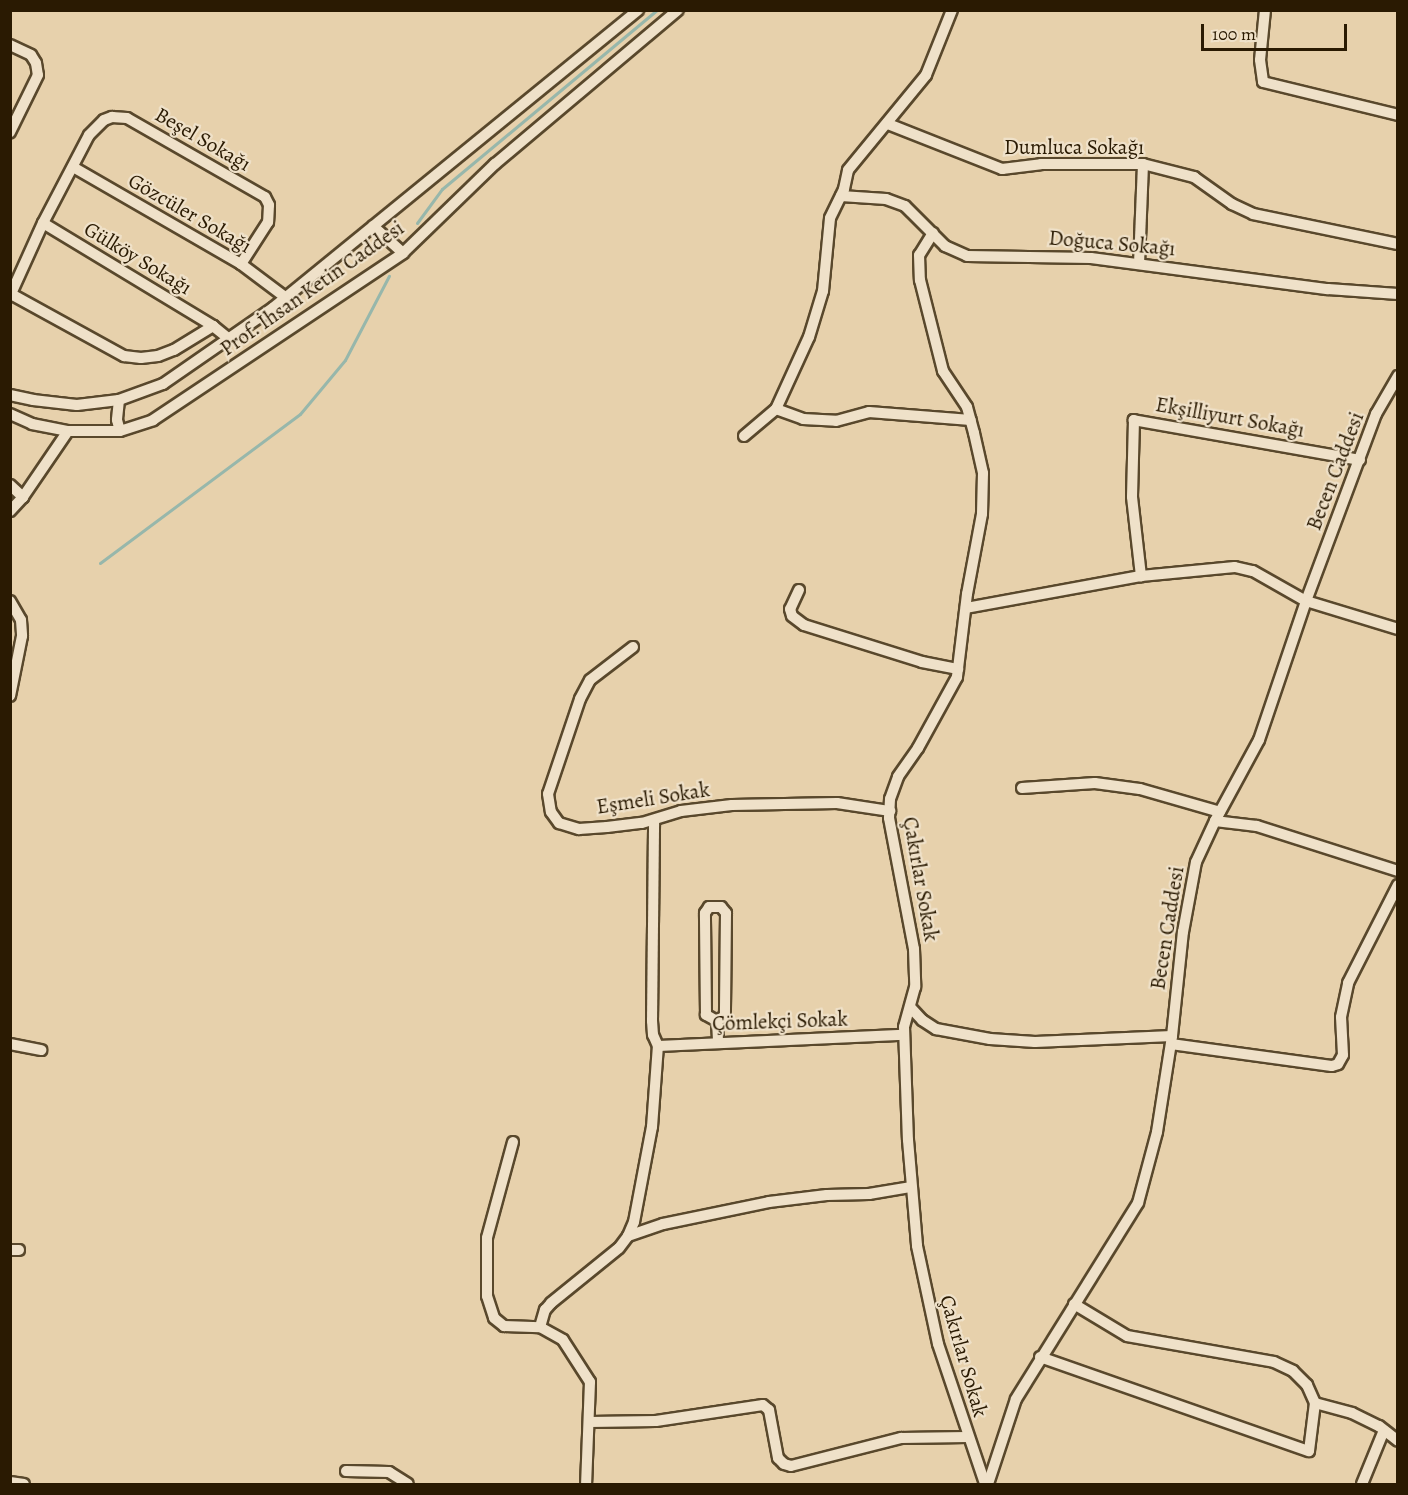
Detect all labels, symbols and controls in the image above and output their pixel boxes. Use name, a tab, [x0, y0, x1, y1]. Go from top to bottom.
scale bar	[1204, 12, 1350, 50]
text: 100 m	[1212, 22, 1256, 46]
street label: Beşel Sokağı	[151, 102, 255, 176]
street label: Dumluca Sokağı	[1004, 134, 1144, 160]
street label: Gözcüler Sokağı	[124, 168, 256, 258]
street label: Prof. İhsan Ketin Caddesi	[215, 215, 409, 361]
street label: Gülköy Sokağı	[80, 216, 196, 300]
street label: Doğuca Sokağı	[1048, 225, 1176, 261]
street label: Ekşilliyurt Sokağı	[1154, 392, 1306, 442]
street label: Becen Caddesi	[1301, 408, 1369, 534]
street label: Eşmeli Sokak	[595, 777, 711, 819]
street label: Çakırlar Sokak	[898, 815, 944, 943]
street label: Becen Caddesi	[1145, 864, 1189, 992]
street label: Çömlekçi Sokak	[712, 1006, 848, 1036]
street label: Çakırlar Sokak	[935, 1292, 993, 1420]

